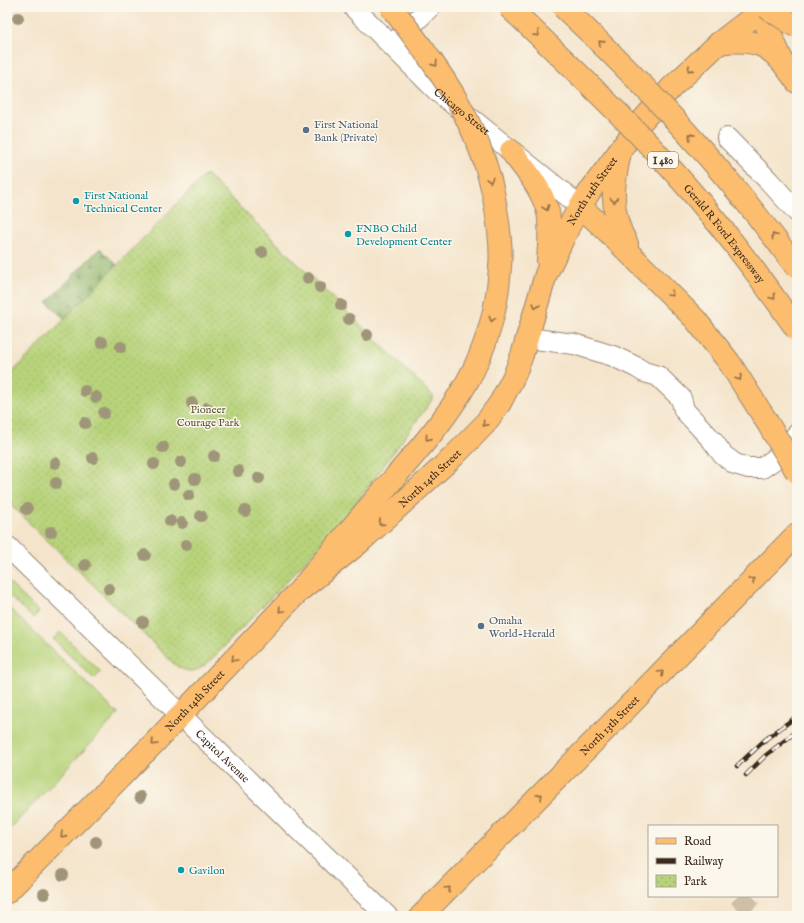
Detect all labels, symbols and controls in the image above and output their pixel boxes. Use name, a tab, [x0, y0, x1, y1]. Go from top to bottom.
one-way arrow	[532, 29, 540, 37]
one-way arrow	[598, 40, 606, 47]
one-way arrow	[430, 60, 438, 67]
one-way arrow	[687, 64, 695, 72]
street label: Chicago Street	[431, 85, 492, 139]
place label: First National Bank (Private)	[314, 118, 378, 145]
marker: First National Bank (Private)	[301, 125, 311, 135]
one-way arrow	[688, 133, 696, 141]
road number: I 480	[648, 152, 678, 168]
street label: North 14th Street	[565, 154, 621, 228]
one-way arrow	[486, 177, 494, 184]
street label: Gerald R Ford Expressway	[680, 182, 768, 287]
place label: First National Technical Center	[84, 189, 162, 216]
marker: First National Technical Center	[71, 196, 81, 206]
one-way arrow	[609, 197, 618, 203]
one-way arrow	[541, 204, 550, 211]
place label: FNBO Child Development Center	[356, 222, 452, 249]
marker: FNBO Child Development Center	[343, 229, 353, 239]
one-way arrow	[771, 234, 778, 241]
one-way arrow	[666, 289, 674, 297]
one-way arrow	[769, 293, 776, 300]
one-way arrow	[532, 302, 541, 309]
one-way arrow	[489, 316, 497, 322]
one-way arrow	[734, 374, 742, 381]
park label: Pioneer Courage Park	[177, 403, 239, 430]
one-way arrow	[482, 419, 489, 426]
one-way arrow	[426, 434, 433, 441]
street label: North 14th Street	[396, 447, 465, 511]
one-way arrow	[378, 519, 386, 526]
one-way arrow	[747, 577, 755, 585]
one-way arrow	[278, 605, 285, 613]
place label: Omaha World-Herald	[489, 614, 555, 641]
marker: Omaha World-Herald	[476, 621, 486, 631]
one-way arrow	[231, 654, 239, 662]
street label: North 14th Street	[163, 667, 228, 735]
one-way arrow	[657, 670, 664, 678]
street label: North 13th Street	[578, 693, 643, 759]
street label: Capitol Avenue	[192, 727, 252, 786]
one-way arrow	[151, 738, 159, 746]
one-way arrow	[535, 793, 543, 801]
legend	[648, 825, 778, 897]
one-way arrow	[60, 830, 67, 838]
text: Road	[684, 834, 712, 849]
text: Railway	[684, 854, 723, 869]
place label: Gavilon	[189, 864, 225, 878]
marker: Gavilon	[176, 865, 186, 875]
text: Park	[684, 874, 707, 889]
one-way arrow	[443, 886, 451, 894]

